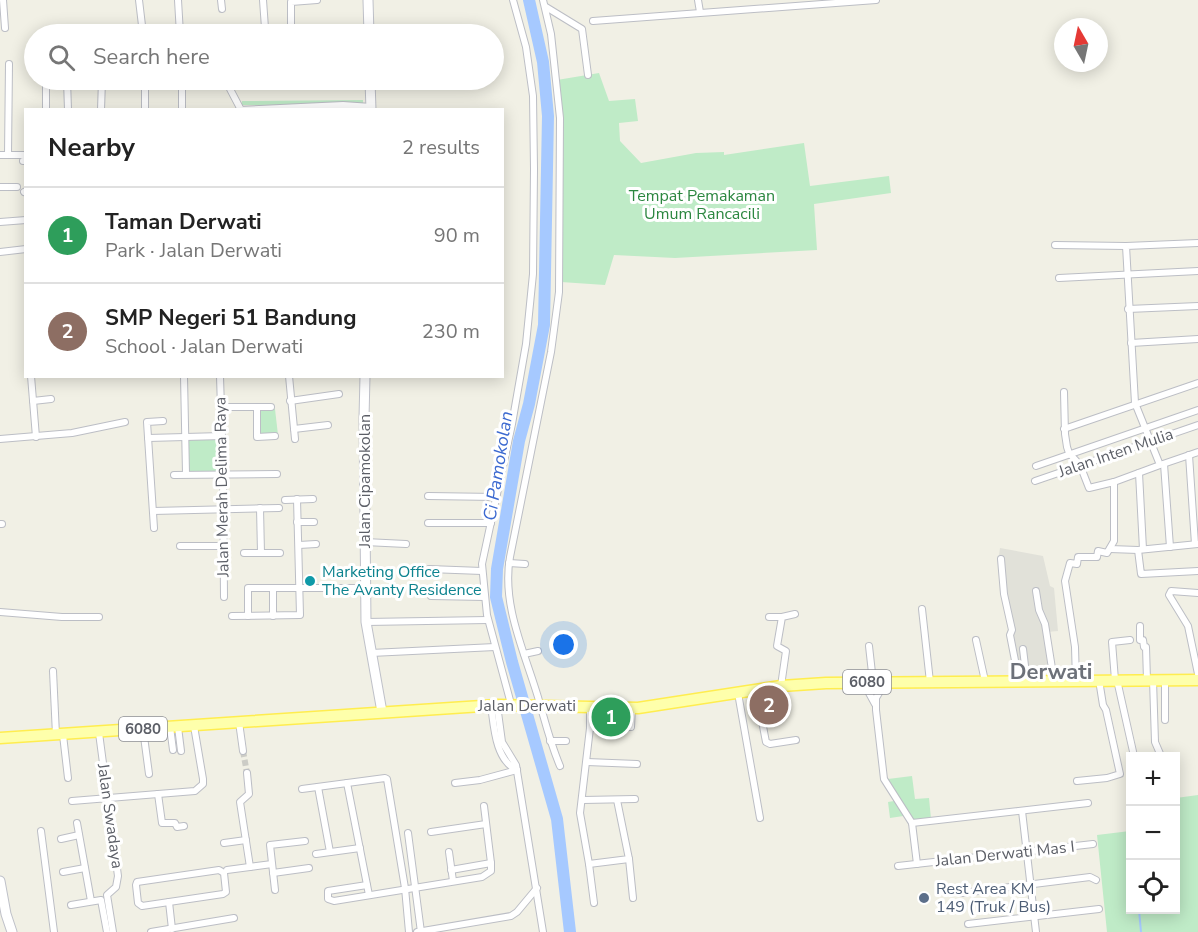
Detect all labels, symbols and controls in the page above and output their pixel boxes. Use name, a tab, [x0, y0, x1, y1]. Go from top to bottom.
north arrow	[1054, 18, 1108, 72]
search box	[24, 24, 504, 90]
icon: search	[45, 41, 78, 74]
text: Search here	[93, 42, 210, 72]
text: Nearby	[48, 130, 135, 165]
text: 2 results	[402, 134, 480, 161]
park label: Tempat Pemakaman Umum Rancacili	[629, 185, 775, 225]
text: Taman Derwati	[105, 207, 262, 237]
text: 1	[62, 222, 74, 249]
text: 90 m	[434, 222, 480, 249]
text: Park · Jalan Derwati	[105, 237, 282, 264]
text: SMP Negeri 51 Bandung	[105, 303, 357, 333]
text: 2	[62, 318, 74, 345]
text: 230 m	[422, 318, 480, 345]
text: School · Jalan Derwati	[105, 333, 303, 360]
street label: Jalan Merah Delima Raya	[209, 397, 235, 578]
water label: Ci Pamokolan	[477, 409, 519, 523]
street label: Jalan Cipamokolan	[354, 414, 376, 549]
street label: Jalan Inten Mulia	[1055, 423, 1176, 483]
place label: Marketing Office The Avanty Residence	[322, 561, 481, 601]
marker: Marketing Office The Avanty Residence	[303, 574, 317, 588]
your location	[549, 630, 578, 659]
district label: Derwati	[1010, 657, 1092, 687]
road number: 6080	[843, 670, 891, 694]
pin: 2	[750, 682, 788, 728]
pin: 1	[592, 694, 630, 740]
street label: Jalan Derwati	[477, 695, 576, 717]
road number: 6080	[119, 717, 167, 741]
map controls	[1126, 752, 1180, 914]
button: +	[1126, 752, 1180, 806]
street label: Jalan Swadaya	[92, 761, 128, 870]
button: −	[1126, 806, 1180, 860]
street label: Jalan Derwati Mas I	[933, 836, 1076, 872]
button: locate	[1126, 860, 1180, 914]
place label: Rest Area KM 149 (Truk / Bus)	[936, 878, 1051, 918]
marker: Rest Area KM 149 (Truk / Bus)	[917, 891, 931, 905]

